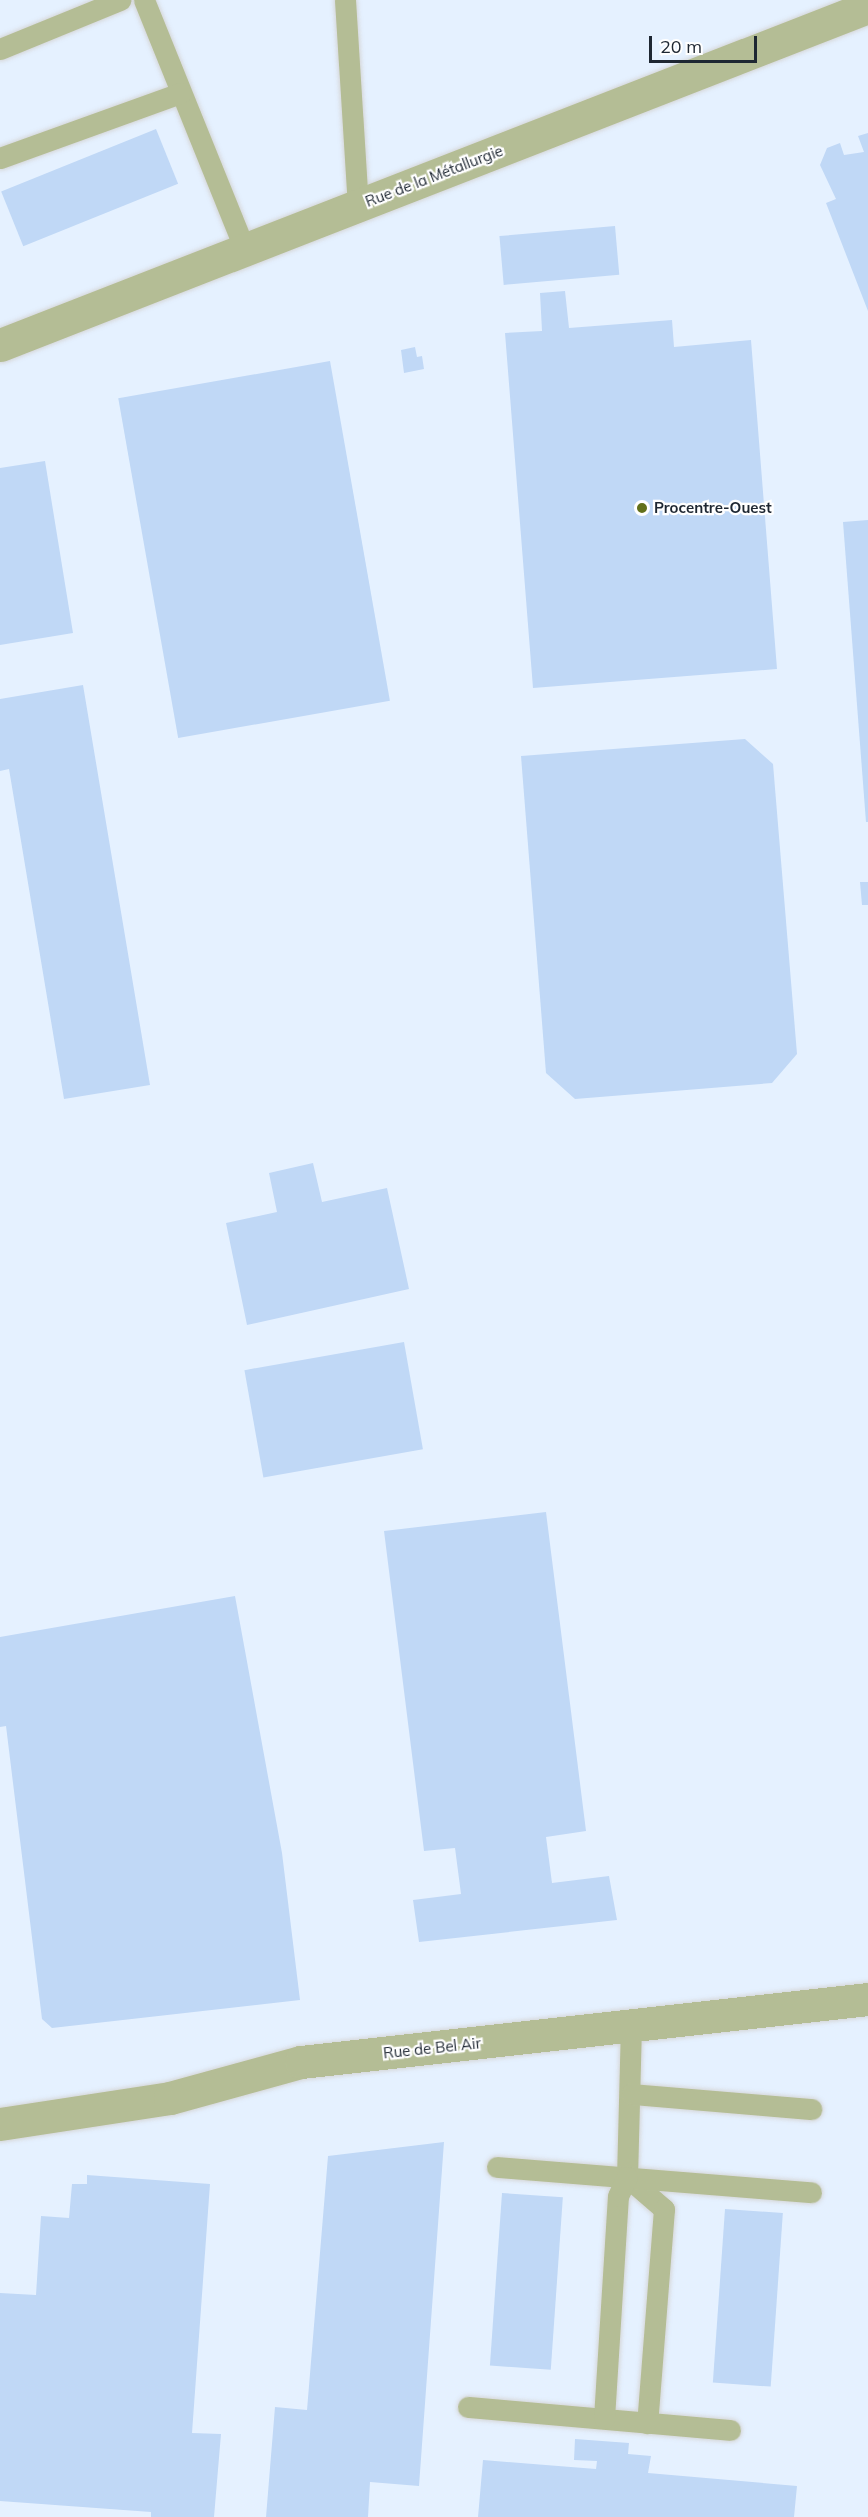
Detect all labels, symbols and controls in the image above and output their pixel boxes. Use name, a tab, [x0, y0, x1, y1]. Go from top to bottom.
scale bar	[652, 24, 760, 62]
text: 20 m	[660, 35, 702, 58]
street label: Rue de la Métallurgie	[363, 141, 505, 211]
place label: Procentre-Ouest	[654, 499, 772, 517]
marker: Procentre-Ouest	[635, 501, 649, 515]
street label: Rue de Bel Air	[382, 2034, 482, 2062]

